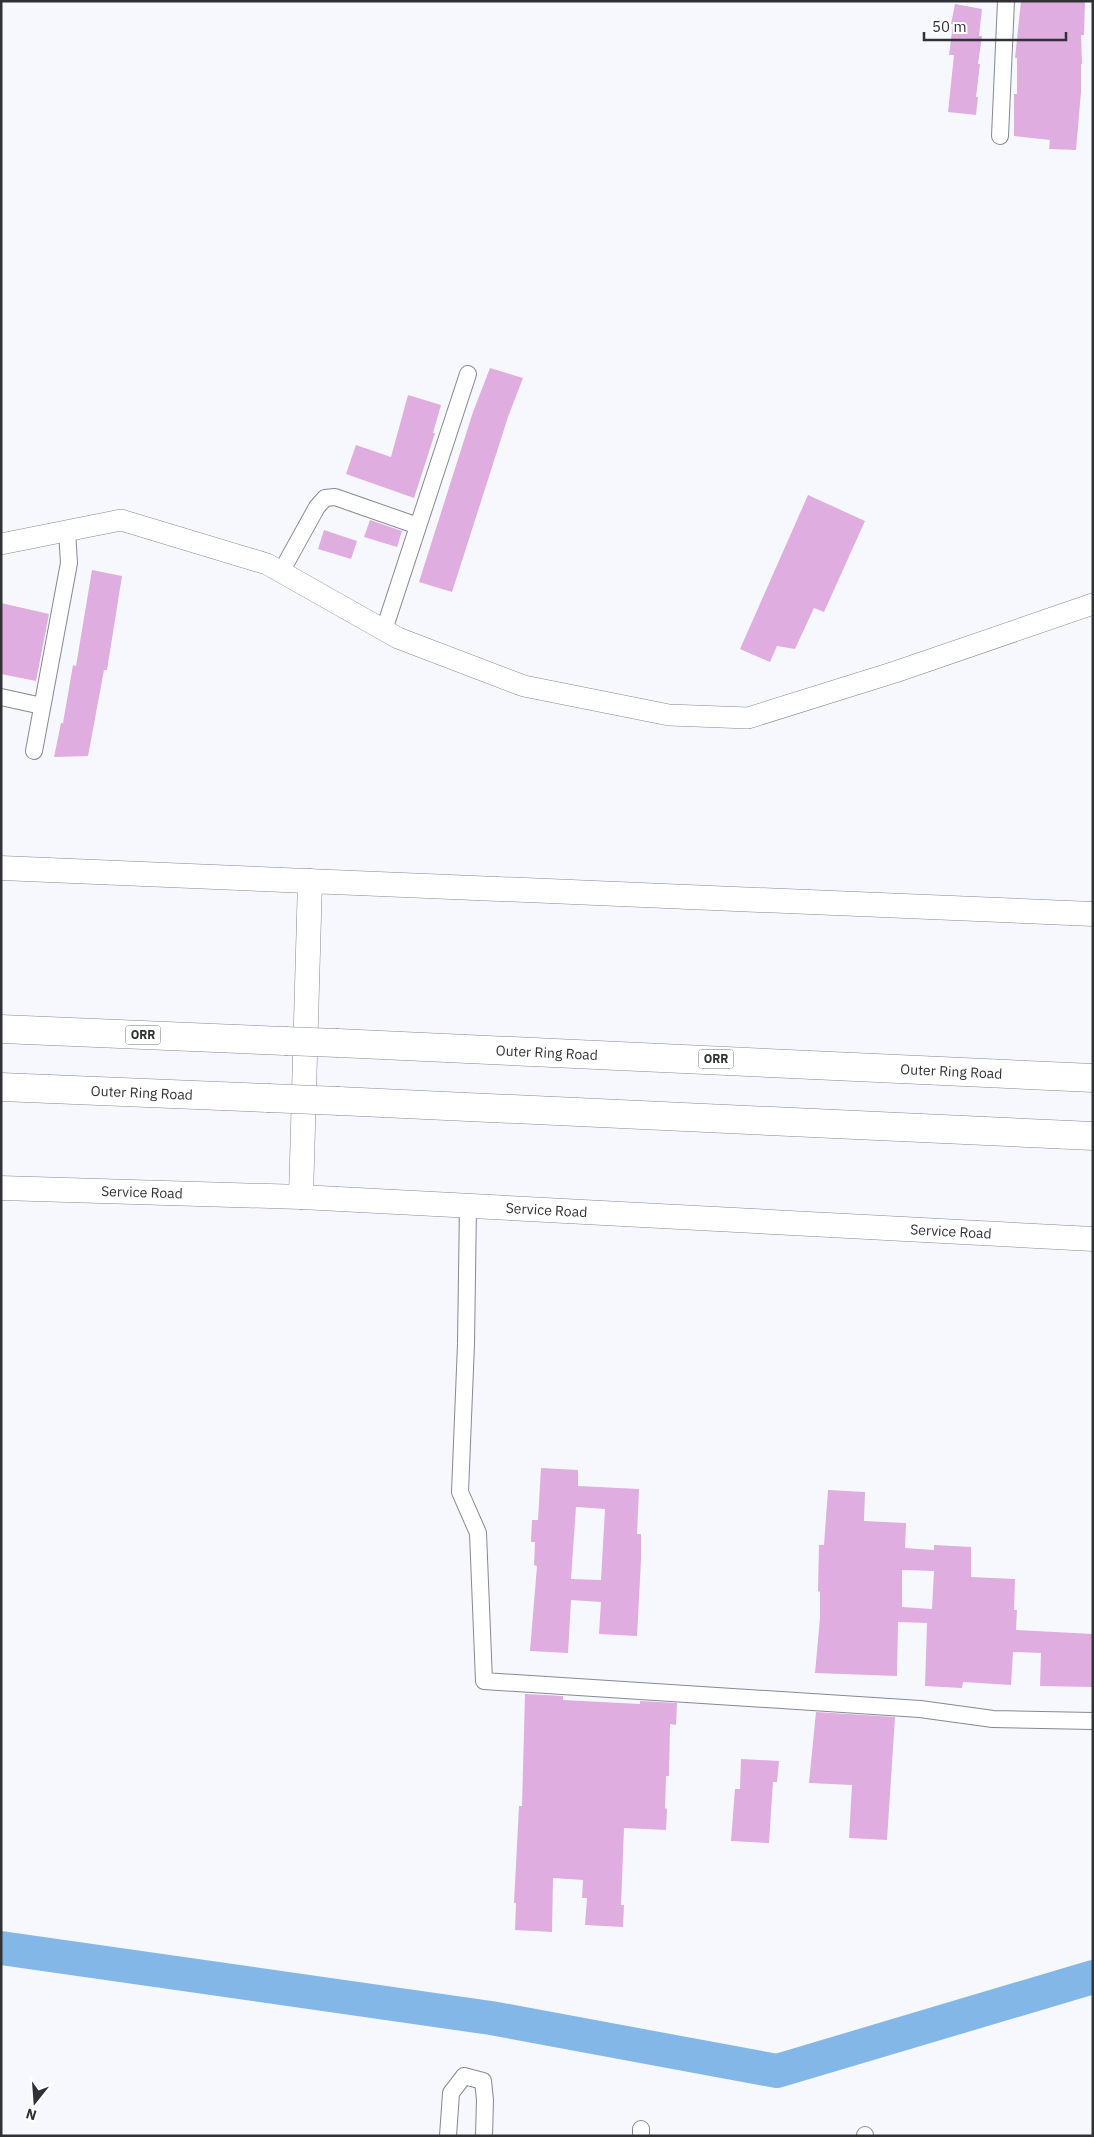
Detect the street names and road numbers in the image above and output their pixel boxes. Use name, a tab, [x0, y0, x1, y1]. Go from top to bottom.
road number: ORR	[126, 1026, 160, 1044]
street label: Outer Ring Road	[495, 1041, 598, 1064]
road number: ORR	[698, 1050, 734, 1068]
street label: Outer Ring Road	[900, 1060, 1003, 1083]
street label: Outer Ring Road	[90, 1082, 193, 1104]
street label: Service Road	[101, 1182, 183, 1202]
street label: Service Road	[505, 1199, 588, 1221]
street label: Service Road	[910, 1220, 992, 1243]

